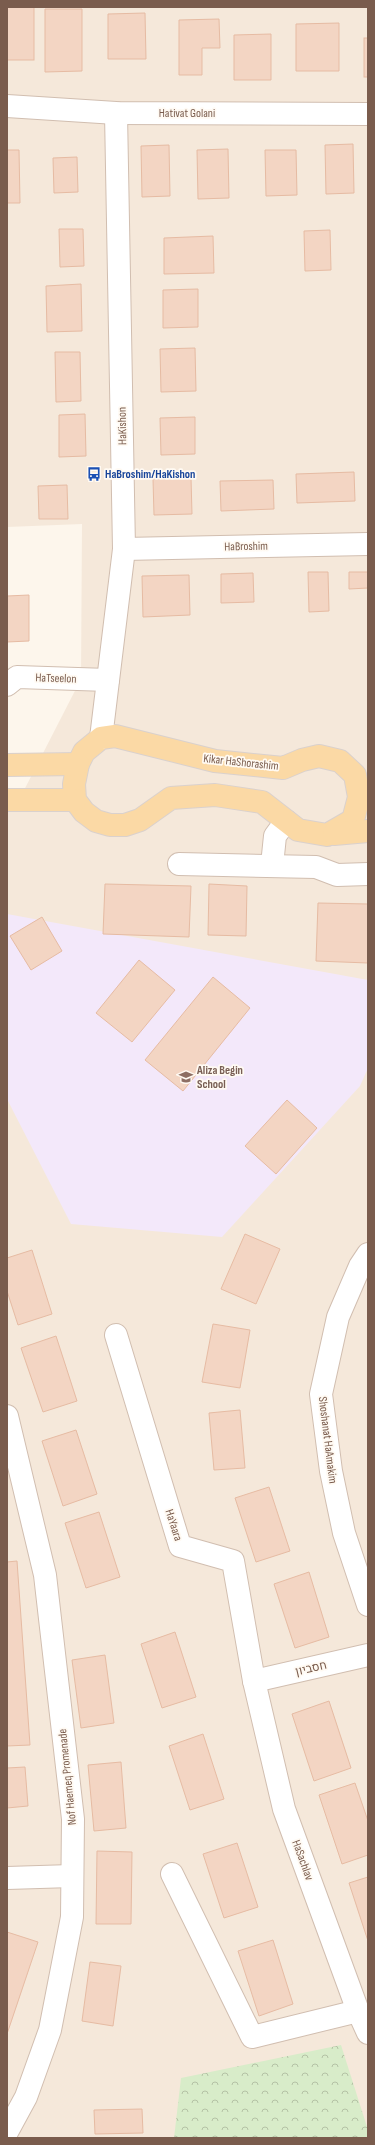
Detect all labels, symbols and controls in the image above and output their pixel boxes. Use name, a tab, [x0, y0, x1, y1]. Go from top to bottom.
street label: Hativat Golani	[159, 106, 215, 121]
street label: HaKishon	[115, 407, 130, 445]
bus stop icon: HaBroshim/HaKishon	[86, 466, 102, 482]
place label: HaBroshim/HaKishon	[105, 467, 195, 482]
street label: HaBroshim	[224, 539, 268, 554]
street label: HaTseelon	[35, 670, 77, 687]
street label: Kikar HaShorashim	[203, 751, 280, 774]
place label: Aliza Begin School	[196, 1063, 243, 1092]
school or university icon: Aliza Begin School	[178, 1069, 194, 1085]
street label: Shoshanat HaAmakim	[315, 1396, 340, 1485]
street label: HaYaara	[161, 1507, 186, 1543]
street label: חסביון	[294, 1658, 328, 1679]
street label: Nof Haemeq Promenade	[55, 1728, 80, 1826]
street label: HaSachlav	[288, 1838, 317, 1883]

